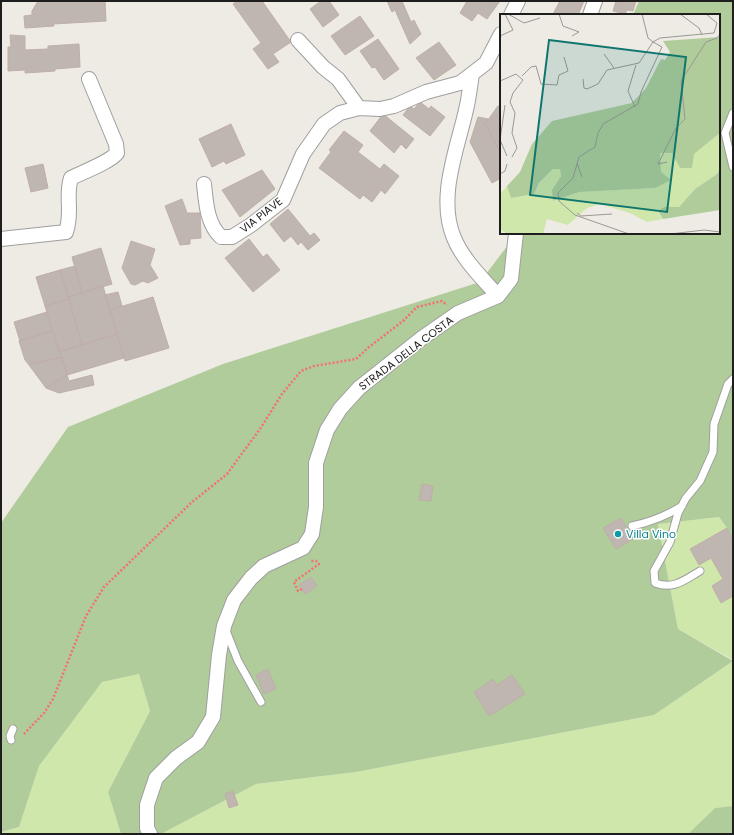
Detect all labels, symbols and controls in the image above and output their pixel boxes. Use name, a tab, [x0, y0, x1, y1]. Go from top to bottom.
inset map	[500, 14, 720, 234]
street label: VIA PIAVE	[236, 193, 286, 237]
street label: STRADA DELLA COSTA	[355, 312, 457, 394]
place label: Villa Vino	[626, 526, 676, 542]
marker: Villa Vino	[613, 529, 623, 539]

